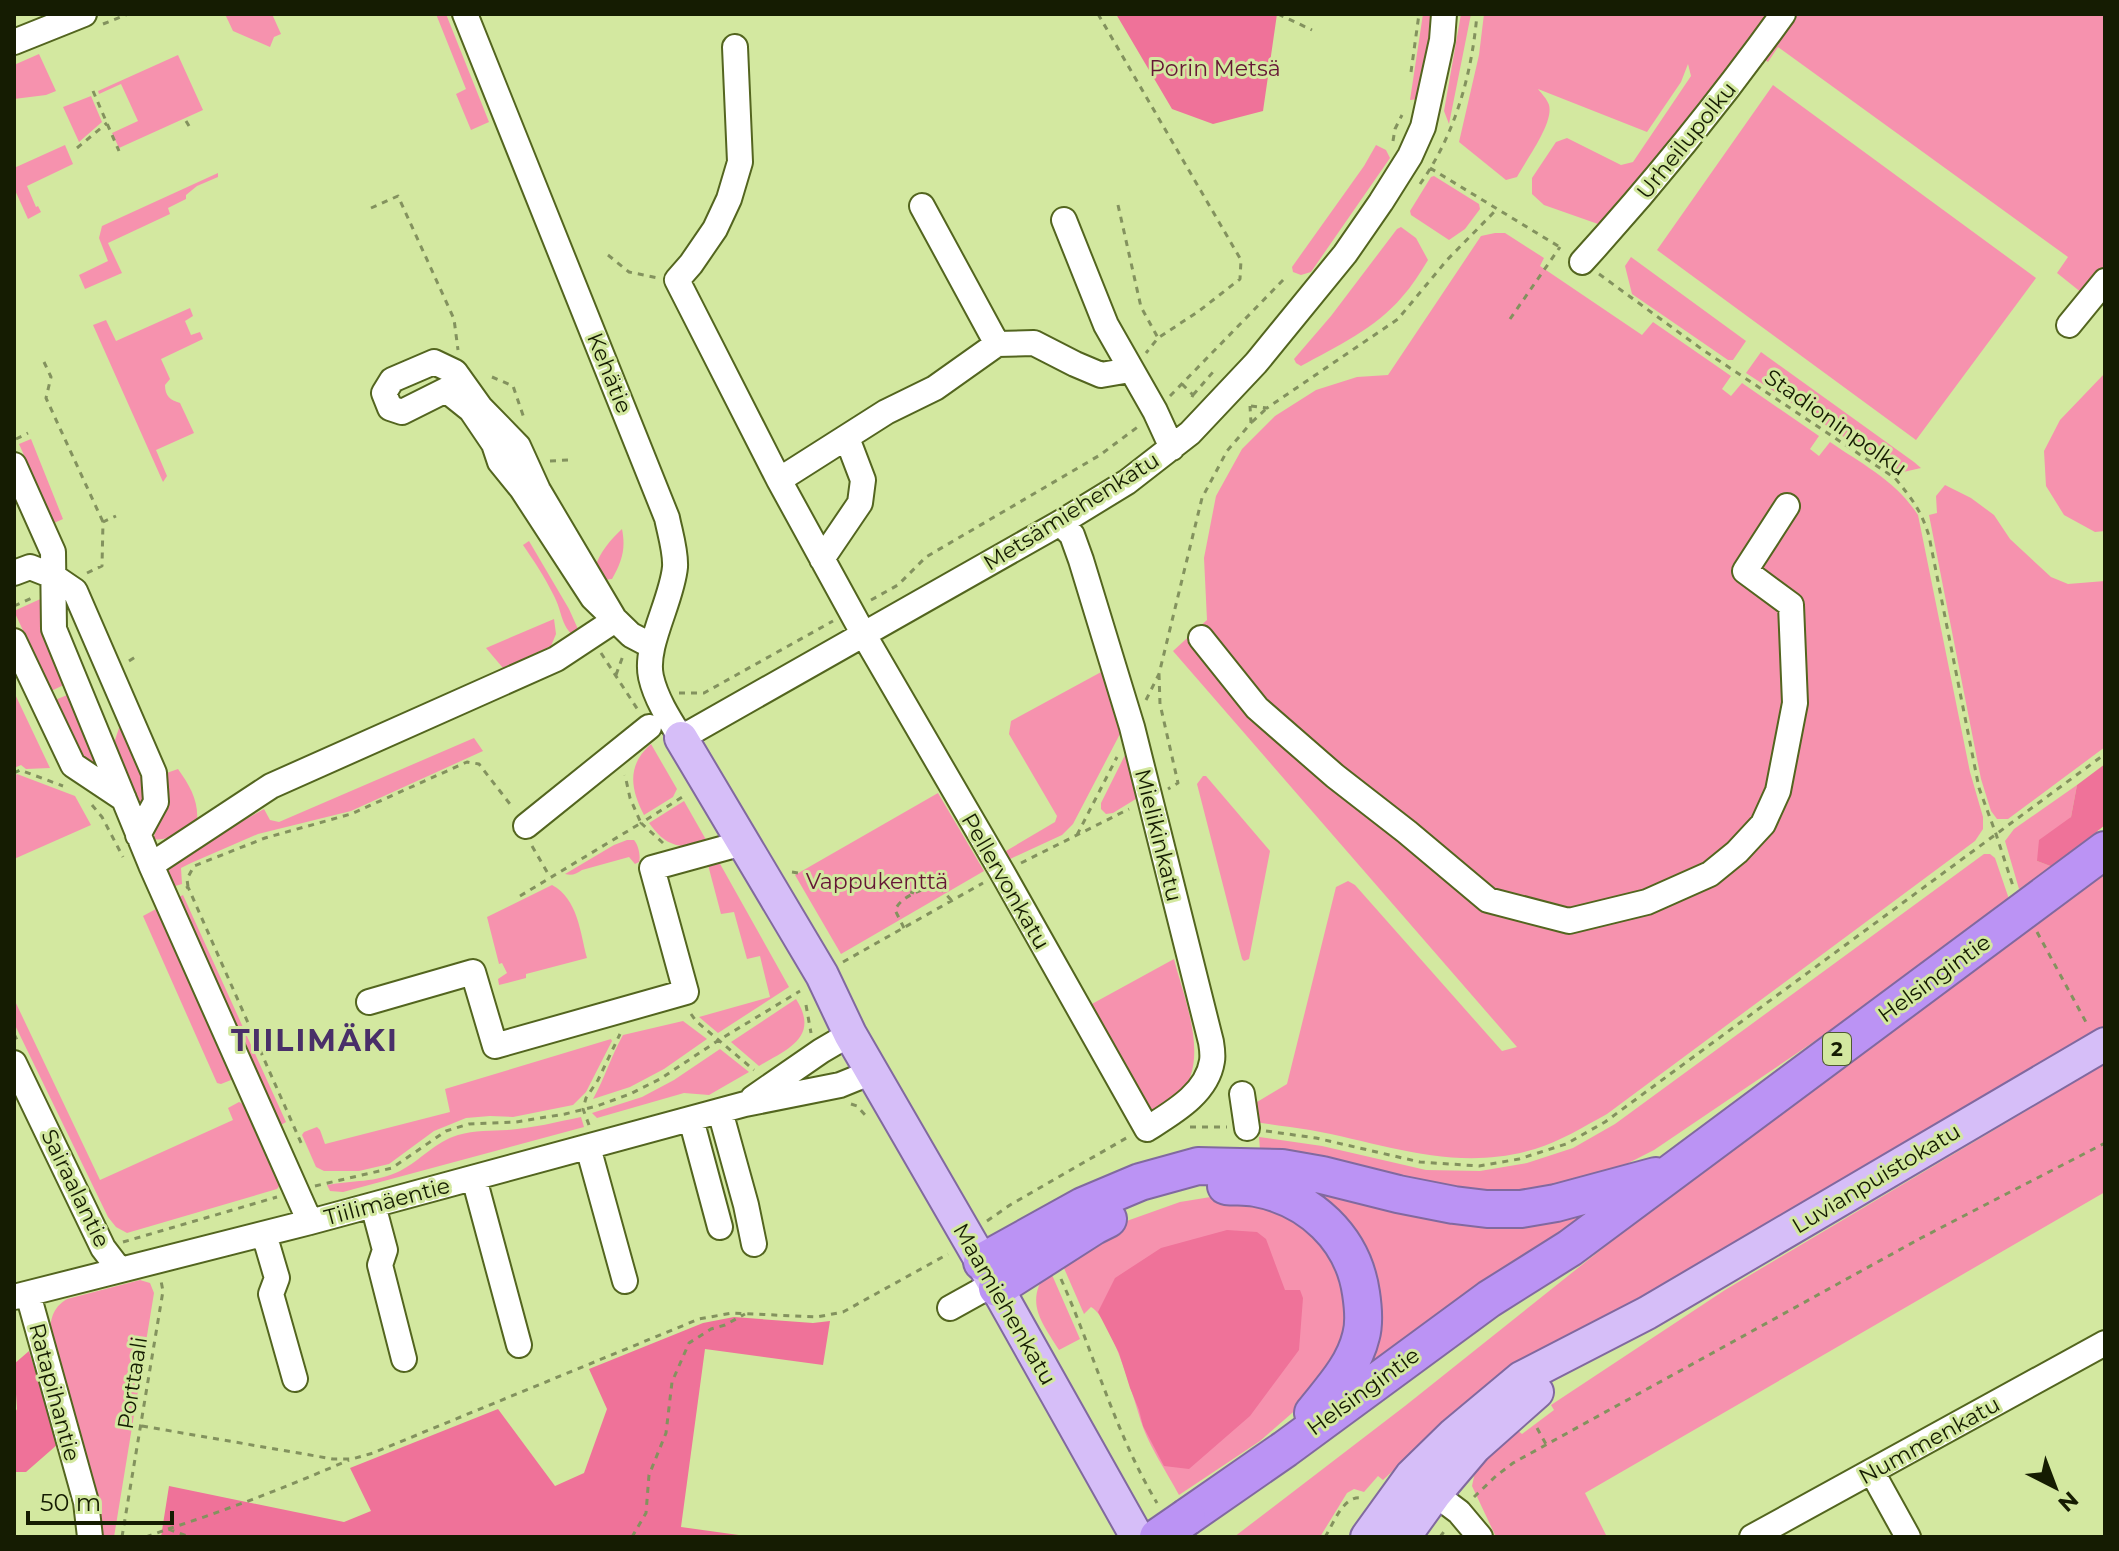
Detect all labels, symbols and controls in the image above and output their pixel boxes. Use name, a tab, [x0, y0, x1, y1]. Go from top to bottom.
park label: Porin Metsä	[1149, 55, 1281, 82]
street label: Urheilupolku	[1631, 76, 1742, 204]
street label: Kehätie	[581, 329, 638, 417]
street label: Stadioninpolku	[1759, 363, 1912, 482]
street label: Metsämiehenkatu	[978, 446, 1164, 576]
street label: Mielikinkatu	[1129, 766, 1188, 904]
street label: Pellervonkatu	[956, 808, 1056, 954]
park label: Vappukenttä	[806, 868, 948, 895]
street label: Helsingintie	[1873, 929, 1996, 1028]
district label: TIILIMÄKI	[231, 1022, 399, 1059]
road number: 2	[1823, 1033, 1851, 1065]
street label: Luvianpuistokatu	[1787, 1118, 1965, 1239]
street label: Sairaalantie	[35, 1125, 116, 1252]
street label: Tiilimäentie	[321, 1172, 453, 1231]
street label: Maamiehenkatu	[947, 1219, 1062, 1390]
street label: Ratapihantie	[23, 1320, 86, 1464]
street label: Porttaali	[112, 1335, 153, 1431]
street label: Helsingintie	[1302, 1342, 1425, 1441]
street label: Nummenkatu	[1854, 1391, 2005, 1490]
north arrow	[2015, 1447, 2095, 1527]
scale bar	[28, 1475, 172, 1525]
text: N	[2052, 1486, 2084, 1517]
text: 50 m	[40, 1488, 101, 1517]

